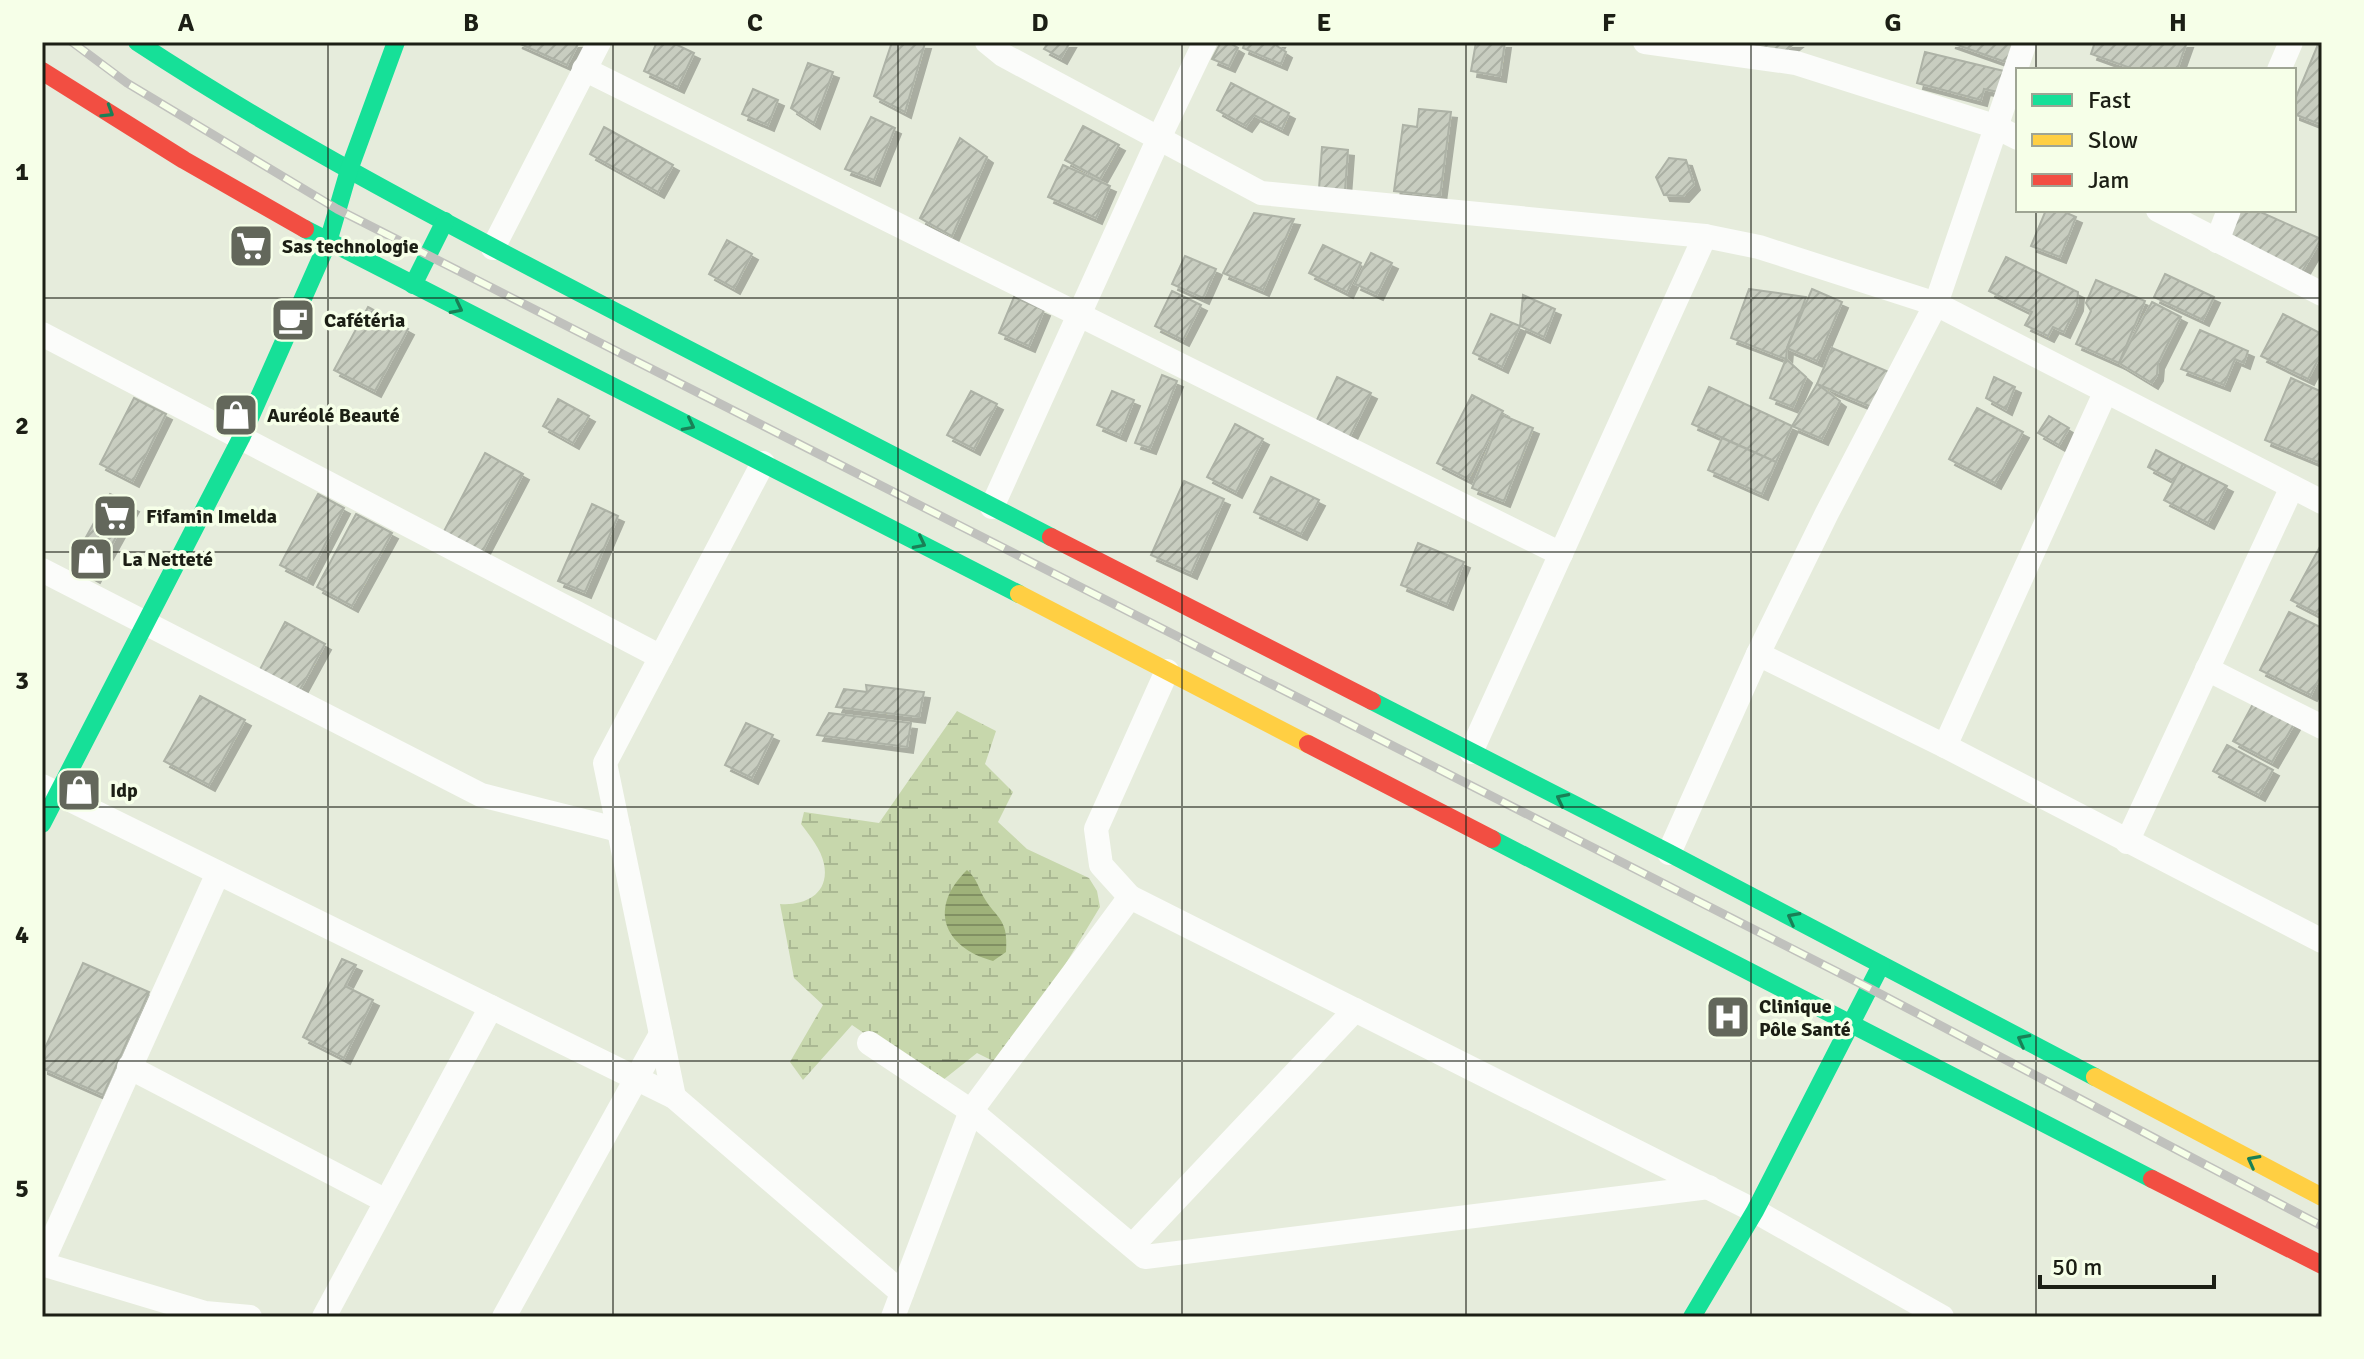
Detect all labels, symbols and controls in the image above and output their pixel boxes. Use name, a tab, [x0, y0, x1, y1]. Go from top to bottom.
text: A	[178, 7, 195, 39]
text: B	[463, 7, 479, 39]
text: C	[747, 7, 763, 39]
text: D	[1031, 7, 1049, 39]
text: E	[1317, 7, 1331, 39]
text: F	[1602, 7, 1616, 39]
text: G	[1884, 7, 1902, 39]
text: H	[2169, 7, 2187, 39]
legend	[2016, 68, 2296, 212]
text: Fast	[2088, 85, 2131, 115]
one-way arrow	[99, 103, 114, 118]
text: Slow	[2088, 125, 2138, 155]
text: 1	[15, 156, 29, 188]
text: Jam	[2088, 165, 2129, 195]
supermarket icon: Sas technologie	[227, 222, 275, 270]
place label: Sas technologie	[282, 234, 419, 259]
cafe icon: Cafétéria	[269, 296, 317, 344]
one-way arrow	[448, 298, 463, 313]
place label: Cafétéria	[324, 308, 405, 333]
shop icon: Auréolé Beauté	[212, 391, 260, 439]
place label: Auréolé Beauté	[267, 403, 400, 428]
text: 2	[15, 410, 29, 442]
one-way arrow	[680, 416, 695, 431]
supermarket icon: Fifamin Imelda	[91, 492, 139, 540]
place label: Fifamin Imelda	[146, 504, 277, 529]
one-way arrow	[912, 534, 927, 549]
shop icon: La Netteté	[67, 535, 115, 583]
place label: La Netteté	[122, 547, 213, 572]
text: 3	[15, 665, 29, 697]
shop icon: Idp	[55, 766, 103, 814]
place label: Idp	[110, 778, 138, 803]
one-way arrow	[1556, 793, 1571, 808]
one-way arrow	[1786, 913, 1801, 928]
text: 4	[15, 919, 29, 951]
hospital icon: Clinique Pôle Santé	[1704, 993, 1752, 1041]
place label: Clinique Pôle Santé	[1759, 994, 1851, 1042]
one-way arrow	[2016, 1034, 2031, 1049]
one-way arrow	[2247, 1155, 2261, 1170]
text: 5	[15, 1173, 29, 1205]
scale bar	[2040, 1239, 2214, 1289]
text: 50 m	[2052, 1252, 2102, 1282]

